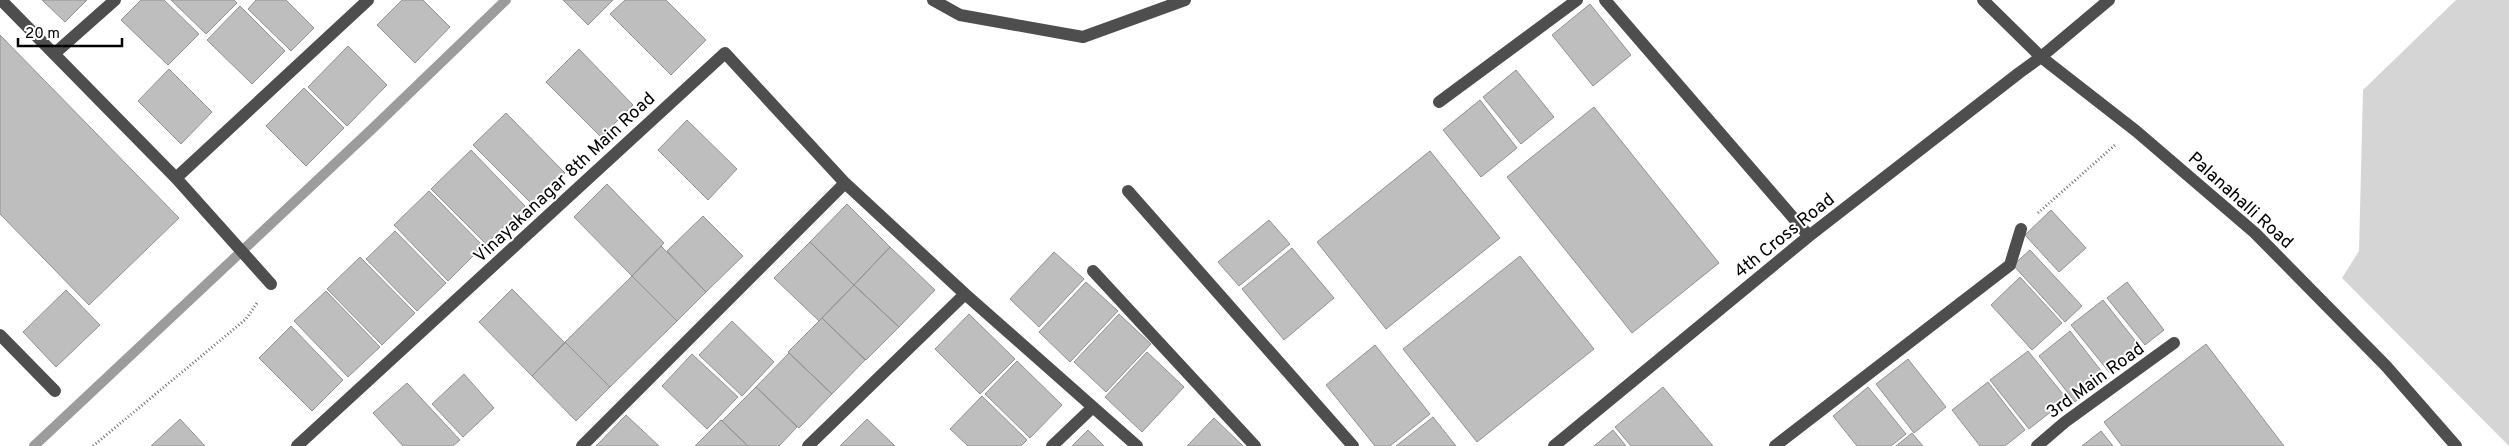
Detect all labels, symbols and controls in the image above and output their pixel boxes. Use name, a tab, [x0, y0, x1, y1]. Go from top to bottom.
scale bar	[18, 15, 121, 47]
text: 20 m	[25, 25, 60, 44]
street label: Vinayakanagar 8th Main Road	[469, 88, 661, 268]
street label: Palanahalli Road	[2182, 148, 2298, 255]
street label: 4th Cross Road	[1730, 189, 1840, 284]
street label: 3rd Main Road	[2042, 338, 2149, 425]

